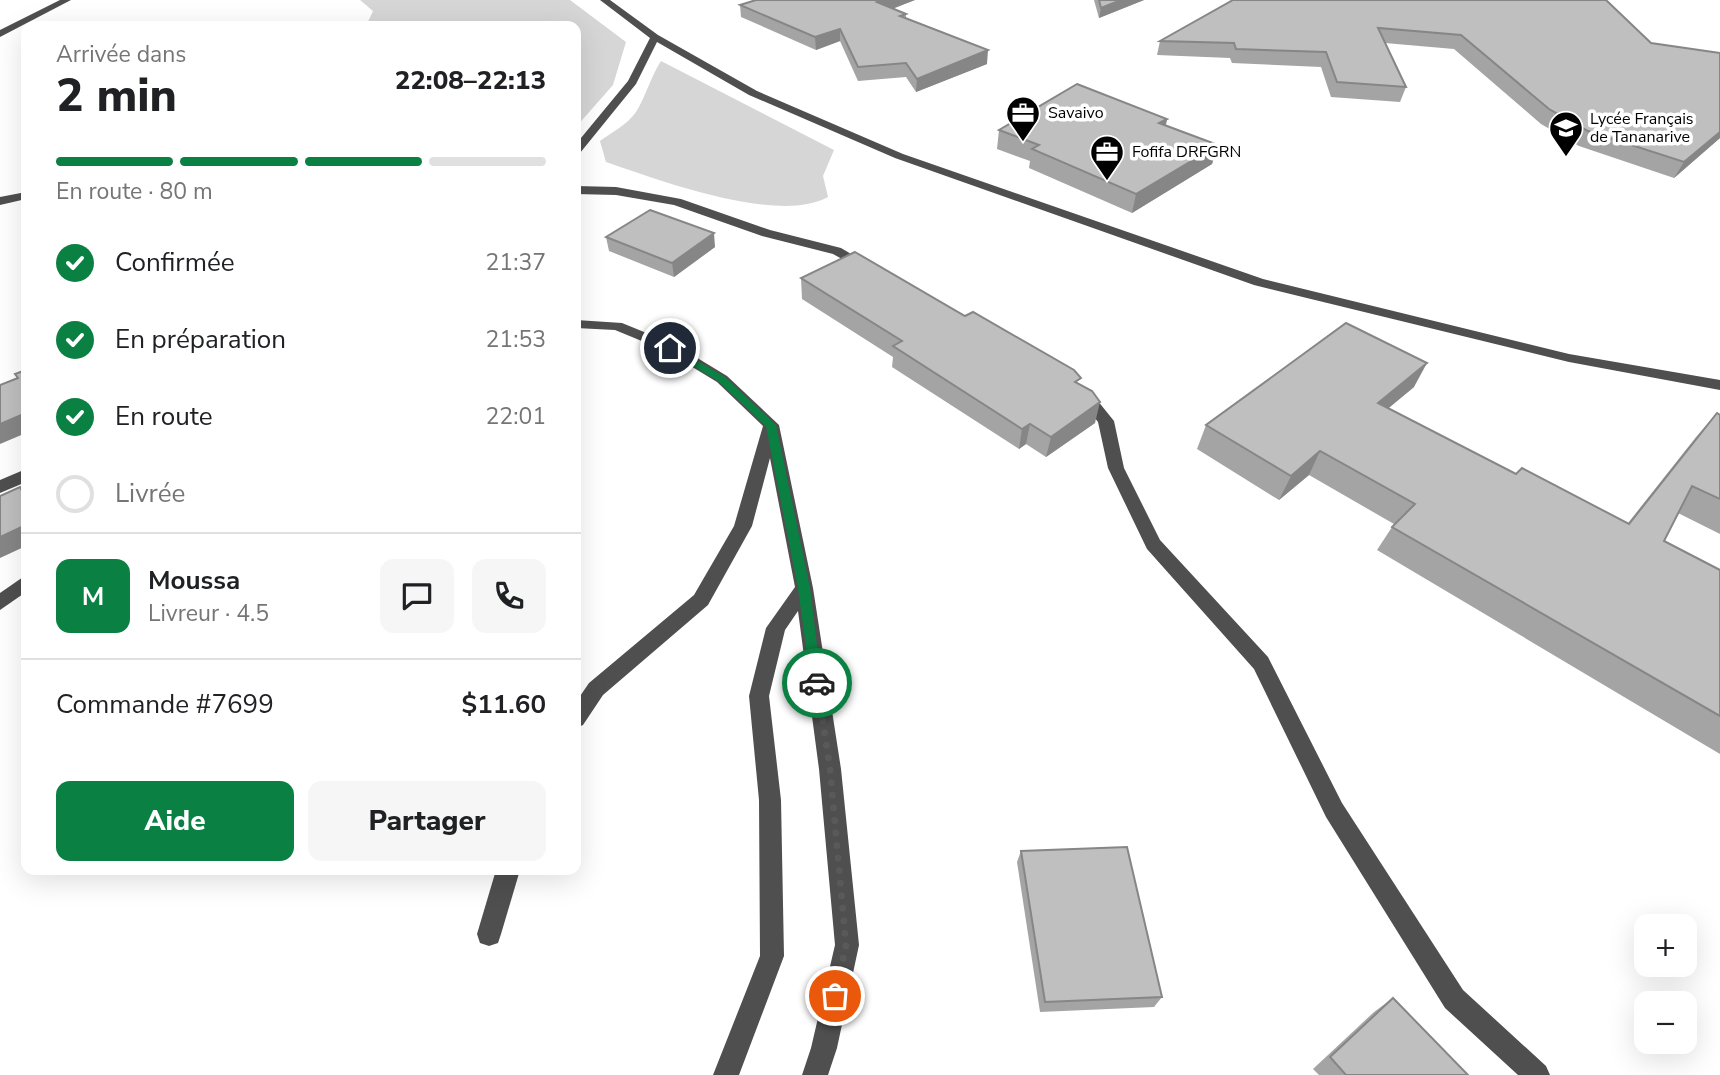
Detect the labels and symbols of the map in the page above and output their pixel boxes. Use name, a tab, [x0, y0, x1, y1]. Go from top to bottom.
office icon: Savaivo	[1004, 94, 1042, 143]
place label: Savaivo	[1048, 102, 1104, 124]
place label: Lycée Français de Tananarive	[1590, 108, 1694, 148]
school or university icon: Lycée Français de Tananarive	[1547, 109, 1585, 158]
office icon: Fofifa DRFGRN	[1088, 133, 1126, 182]
place label: Fofifa DRFGRN	[1132, 141, 1241, 163]
pin	[640, 318, 700, 378]
courier	[782, 648, 852, 718]
pin	[805, 966, 865, 1026]

